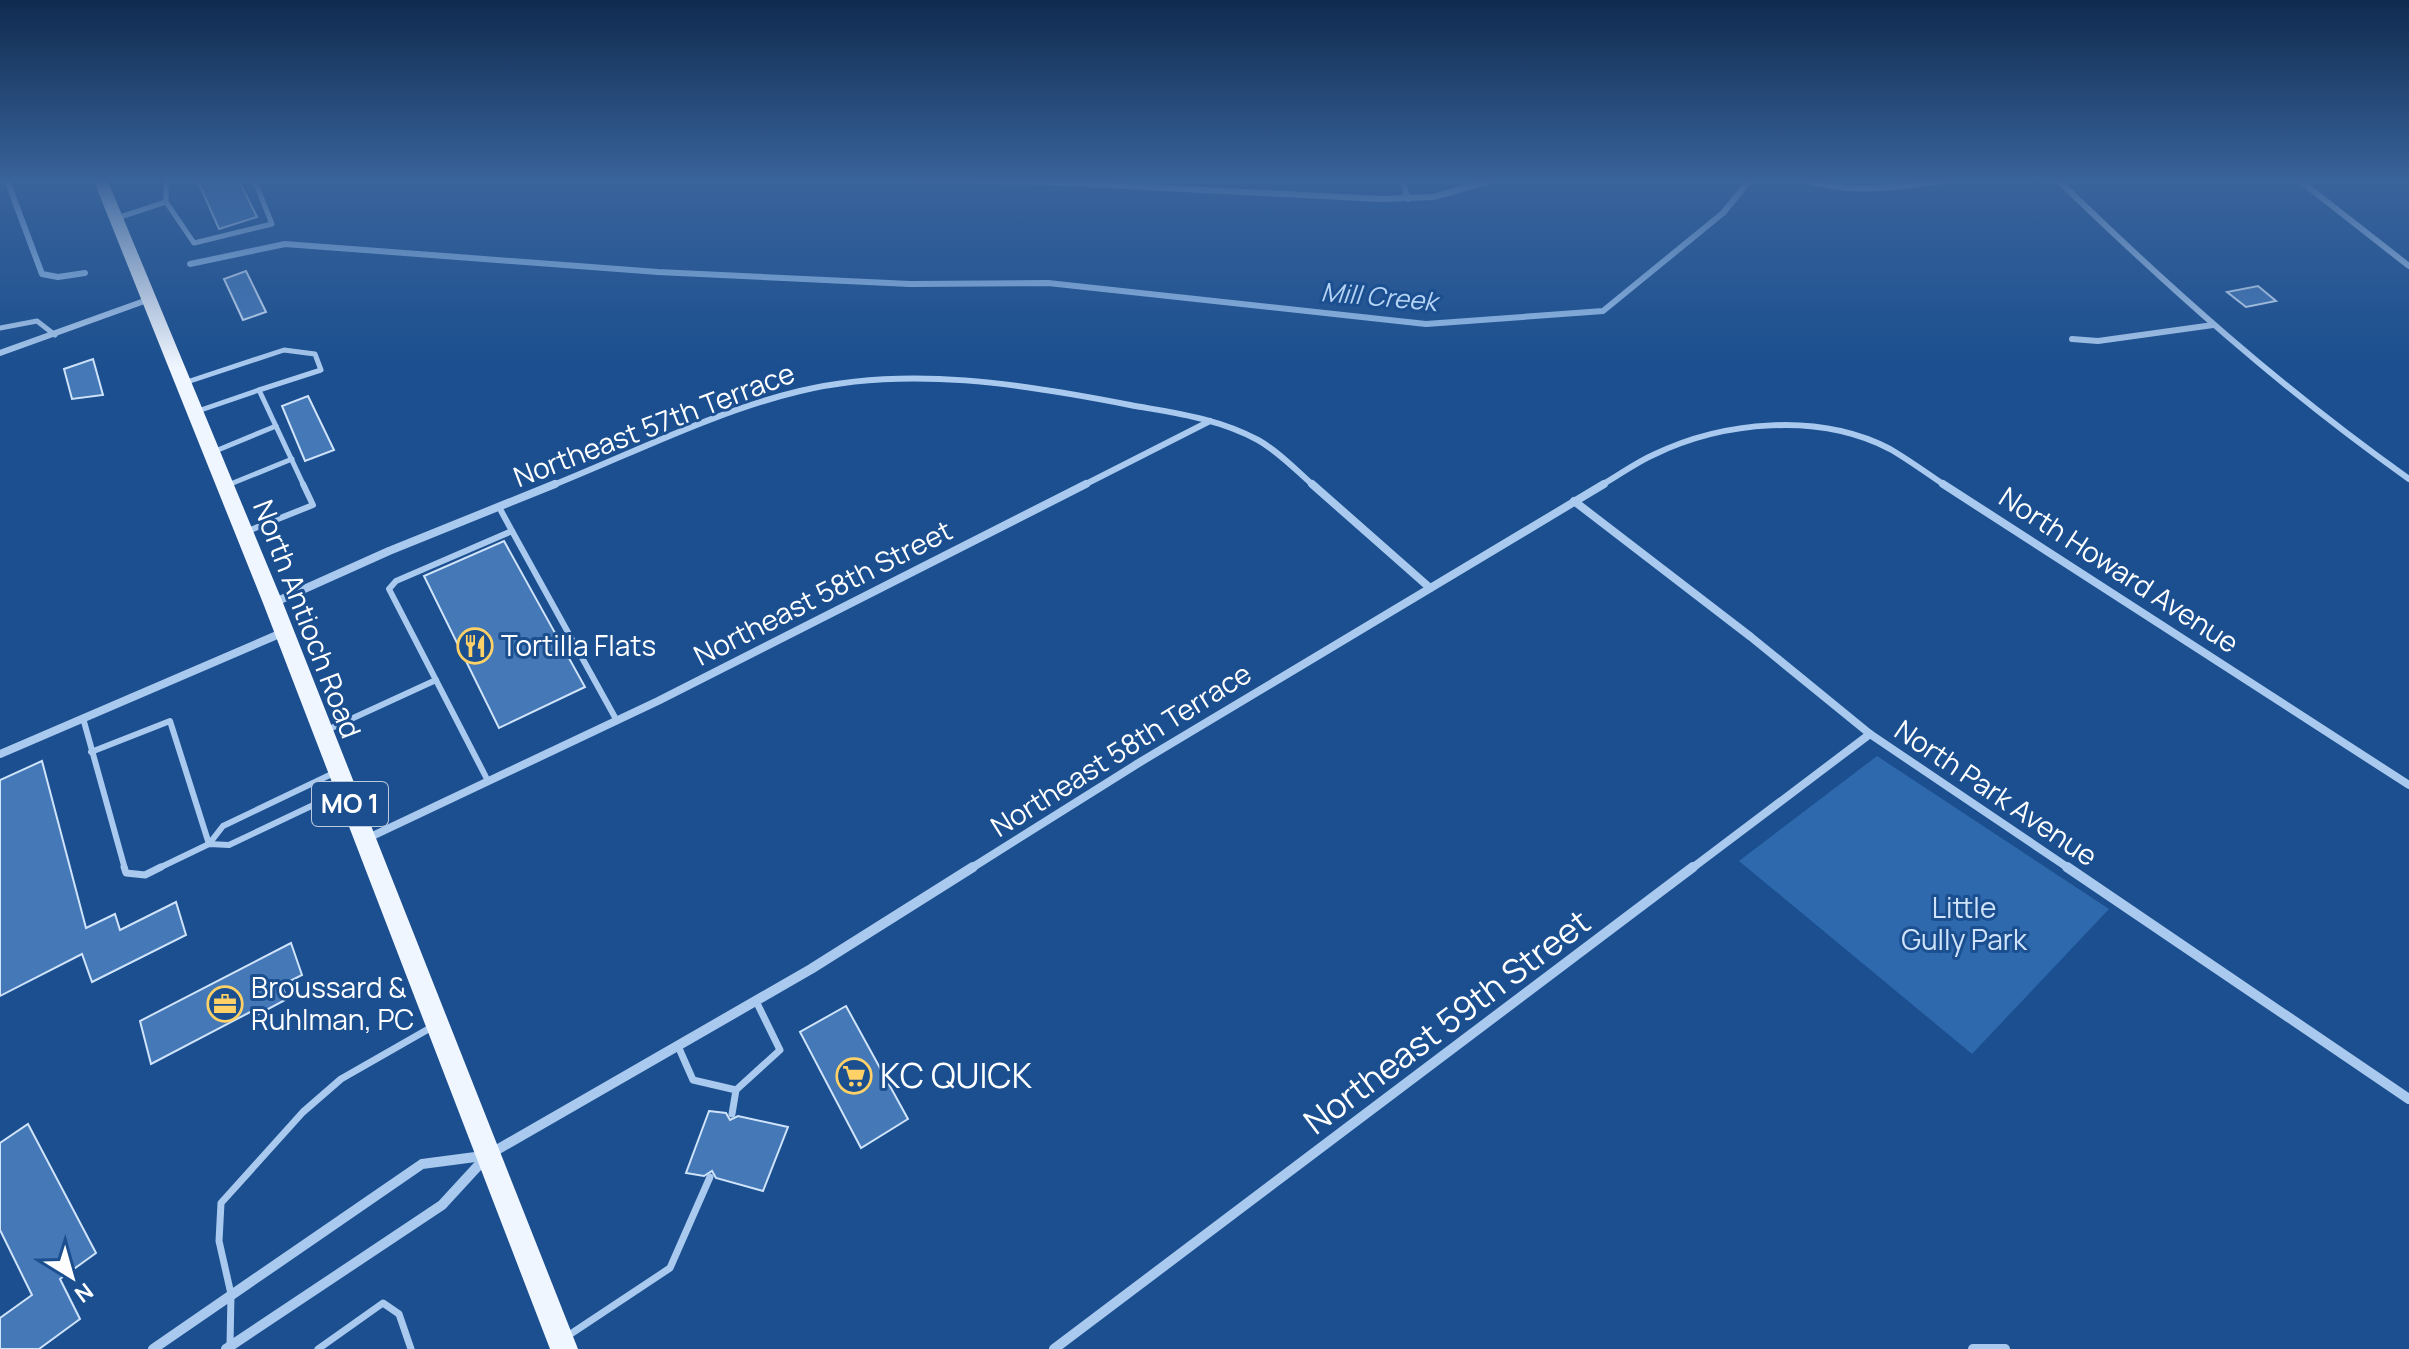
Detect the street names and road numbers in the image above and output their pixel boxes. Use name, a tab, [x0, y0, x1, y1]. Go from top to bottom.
street label: Northeast 57th Terrace	[508, 353, 800, 495]
street label: North Howard Avenue	[1992, 477, 2247, 661]
street label: North Antioch Road	[245, 494, 371, 743]
street label: Northeast 58th Street	[687, 511, 958, 674]
street label: Northeast 58th Terrace	[983, 654, 1258, 845]
street label: North Park Avenue	[1888, 710, 2105, 874]
road number: MO 1	[312, 782, 388, 826]
street label: Northeast 59th Street	[1294, 898, 1599, 1144]

